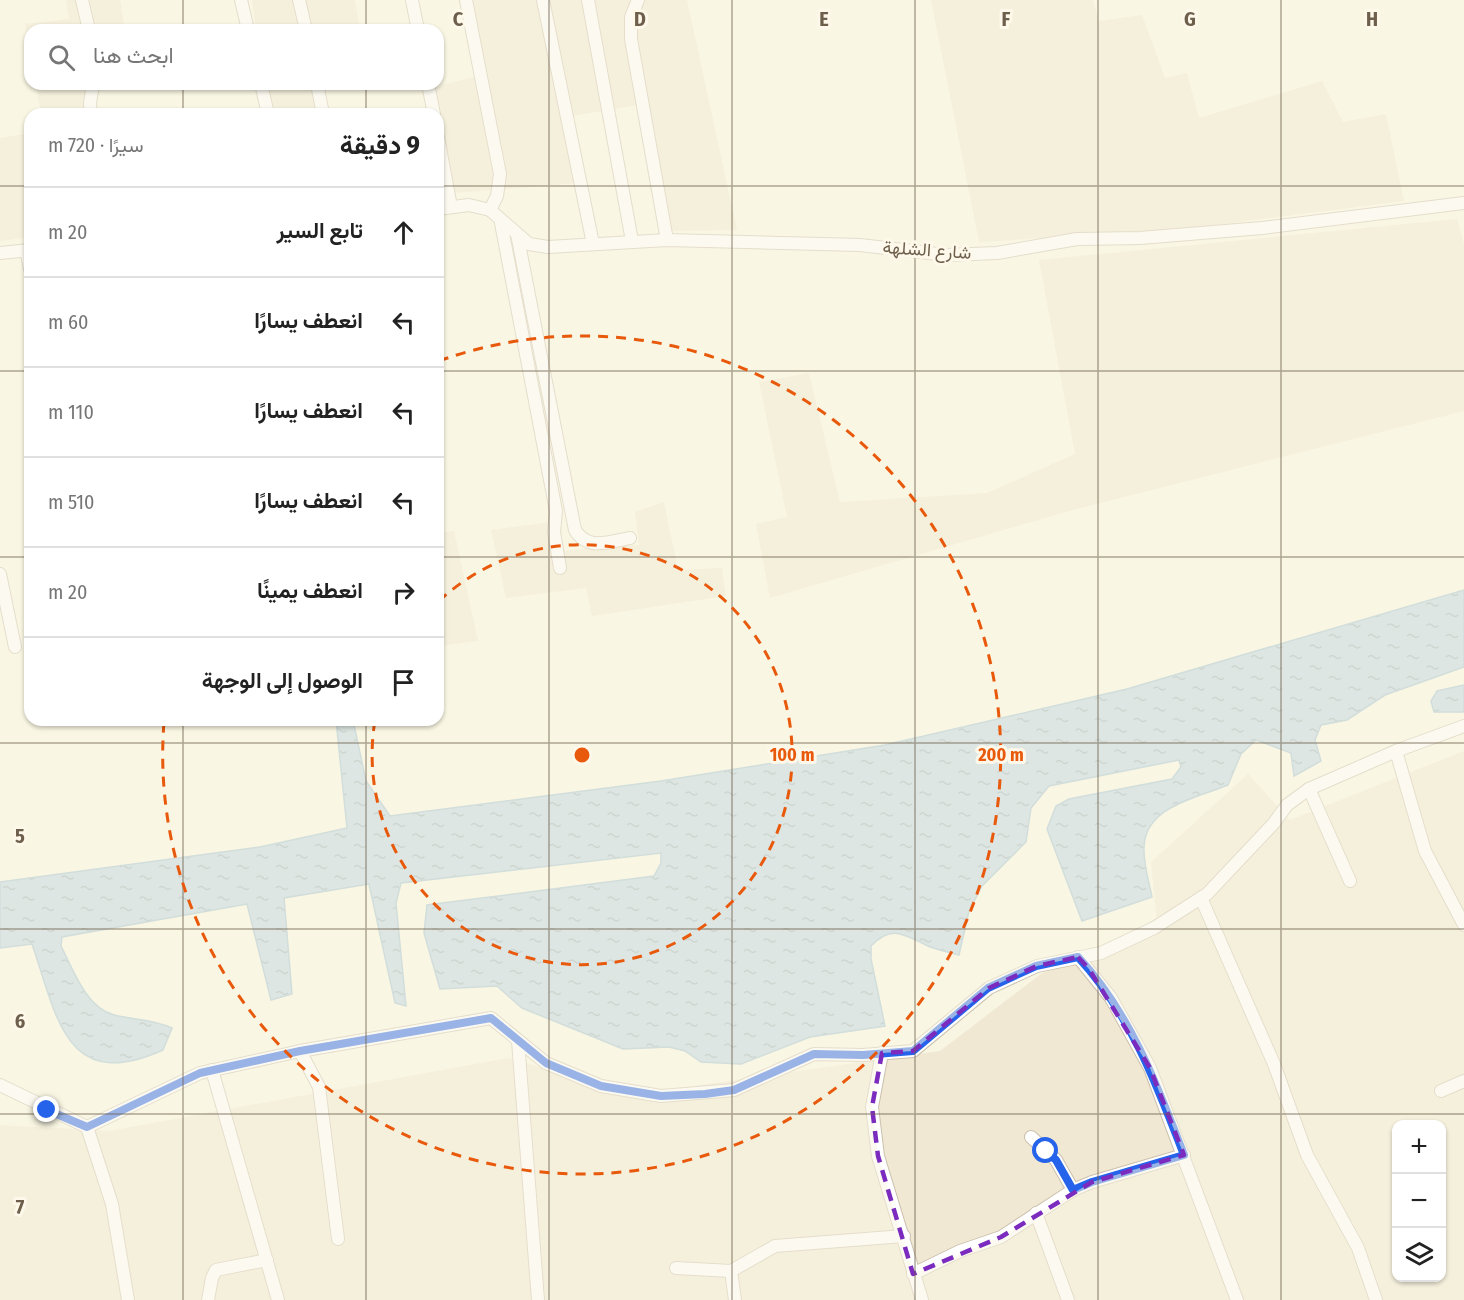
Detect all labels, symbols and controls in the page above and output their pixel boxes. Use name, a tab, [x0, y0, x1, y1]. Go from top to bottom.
text: C	[453, 7, 464, 31]
text: D	[634, 7, 646, 31]
text: E	[819, 7, 829, 31]
text: F	[1002, 7, 1011, 31]
text: G	[1184, 7, 1196, 31]
text: H	[1366, 7, 1378, 31]
search box	[24, 24, 444, 90]
icon: search	[45, 41, 78, 74]
text: ابحث هنا	[93, 42, 174, 69]
text: 9 دقيقة	[340, 130, 420, 161]
text: سيرًا · 720 m	[48, 133, 144, 157]
icon: ahead	[387, 216, 420, 249]
text: تابع السير	[276, 217, 363, 244]
text: 20 m	[48, 220, 87, 244]
street label: شارع الشلهة	[882, 236, 972, 265]
icon: left	[387, 306, 420, 339]
text: انعطف يسارًا	[254, 307, 363, 334]
text: 60 m	[48, 310, 88, 334]
icon: left	[387, 396, 420, 429]
text: انعطف يسارًا	[254, 397, 363, 424]
text: 110 m	[48, 400, 94, 424]
icon: left	[387, 486, 420, 519]
text: انعطف يسارًا	[254, 487, 363, 514]
text: 510 m	[48, 490, 95, 514]
icon: right	[387, 576, 420, 609]
text: انعطف يمينًا	[257, 577, 363, 604]
text: 20 m	[48, 580, 87, 604]
icon: arrive	[387, 666, 420, 699]
text: الوصول إلى الوجهة	[202, 667, 363, 694]
text: 100 m	[770, 744, 814, 766]
text: 200 m	[977, 744, 1024, 766]
centre of rings	[572, 745, 592, 765]
text: 5	[15, 824, 25, 848]
text: 6	[15, 1009, 25, 1033]
route end	[33, 1096, 59, 1122]
map controls	[1392, 1120, 1446, 1282]
button: +	[1392, 1120, 1446, 1174]
route start	[1032, 1137, 1058, 1163]
button: −	[1392, 1174, 1446, 1228]
text: 7	[16, 1195, 25, 1219]
button: layers	[1392, 1228, 1446, 1282]

